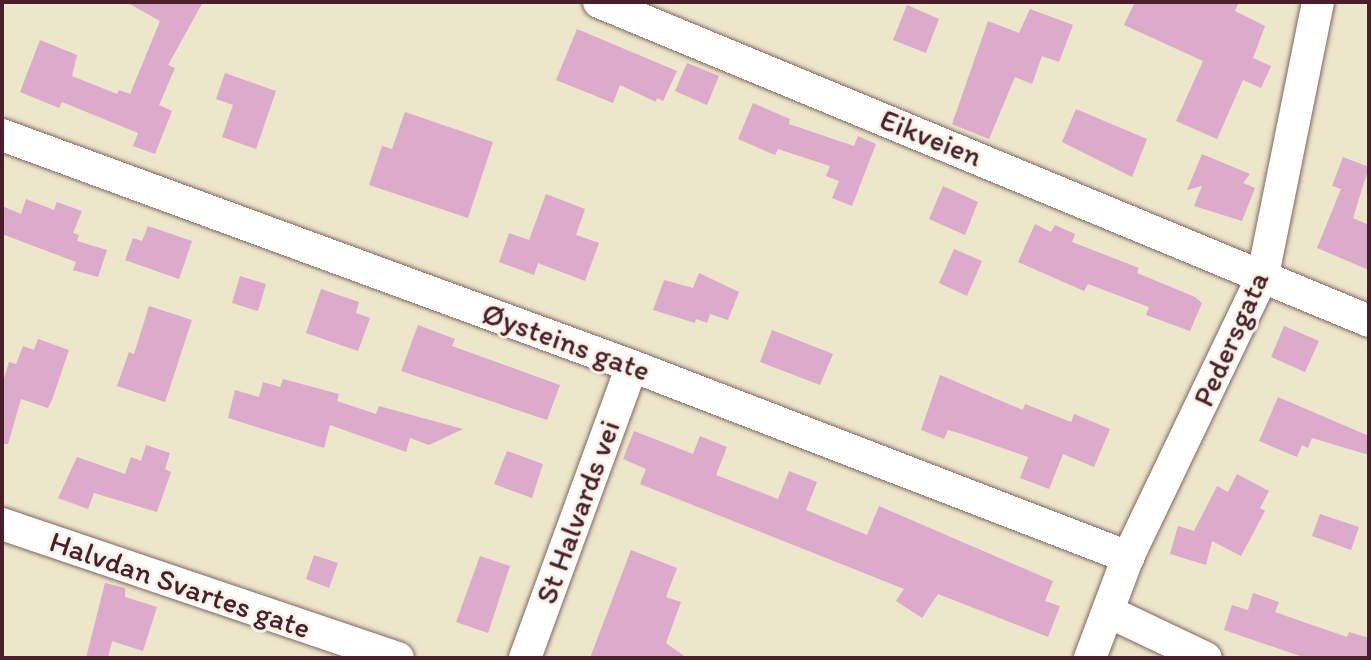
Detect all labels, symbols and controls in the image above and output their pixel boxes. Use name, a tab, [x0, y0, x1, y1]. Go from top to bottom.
street label: Eikveien	[875, 101, 987, 175]
street label: Pedersgata	[1185, 266, 1277, 412]
street label: Øysteins gate	[477, 295, 655, 389]
street label: St Halvards vei	[528, 415, 628, 609]
street label: Halvdan Svartes gate	[45, 524, 315, 646]

